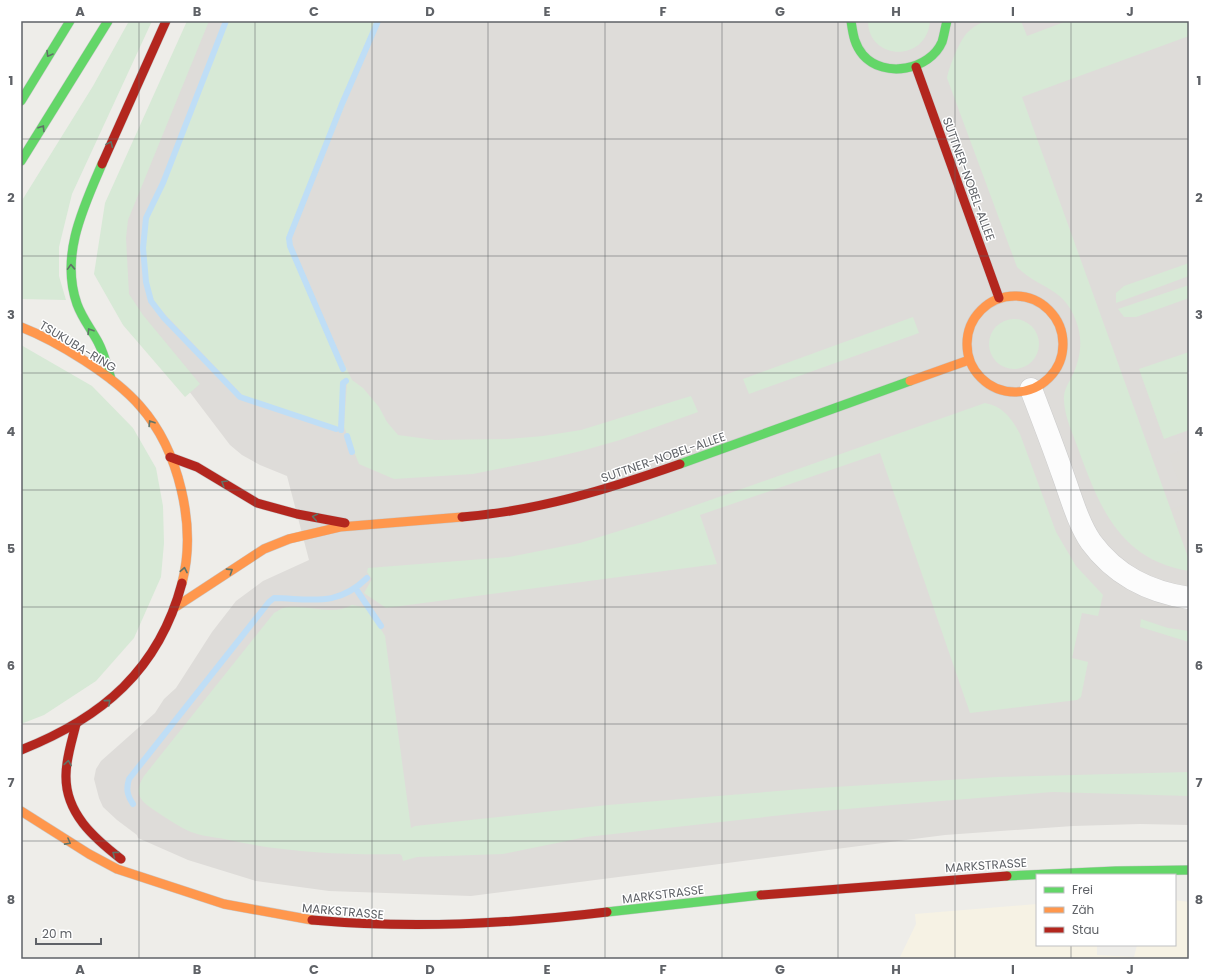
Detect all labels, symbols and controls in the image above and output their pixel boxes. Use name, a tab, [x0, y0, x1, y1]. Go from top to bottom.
text: A	[75, 2, 85, 21]
text: B	[193, 2, 202, 21]
text: C	[309, 2, 319, 21]
text: D	[425, 2, 435, 21]
text: E	[543, 2, 551, 21]
text: F	[659, 2, 667, 21]
text: G	[775, 2, 785, 21]
text: H	[891, 2, 901, 21]
text: I	[1011, 2, 1015, 21]
text: J	[1126, 2, 1134, 21]
one-way arrow	[47, 50, 54, 57]
text: 1	[9, 71, 13, 90]
text: 1	[1197, 71, 1201, 90]
street label: SUTTNER-NOBEL-ALLEE	[939, 115, 999, 243]
one-way arrow	[37, 125, 45, 132]
one-way arrow	[105, 141, 113, 149]
text: 2	[7, 188, 15, 207]
text: 2	[1195, 188, 1203, 207]
one-way arrow	[67, 264, 75, 270]
text: 3	[7, 305, 15, 324]
text: 3	[1195, 305, 1203, 324]
street label: TSUKUBA-RING	[36, 316, 120, 376]
one-way arrow	[88, 328, 95, 335]
one-way arrow	[148, 420, 156, 427]
text: 4	[7, 422, 16, 441]
text: 4	[1195, 422, 1204, 441]
street label: SUTTNER-NOBEL-ALLEE	[599, 428, 727, 486]
one-way arrow	[221, 480, 228, 488]
one-way arrow	[312, 513, 318, 522]
text: 5	[7, 539, 15, 558]
text: 5	[1195, 539, 1203, 558]
one-way arrow	[179, 567, 187, 573]
one-way arrow	[226, 568, 233, 576]
text: 6	[7, 656, 15, 675]
text: 6	[1195, 656, 1203, 675]
one-way arrow	[103, 699, 111, 706]
one-way arrow	[63, 760, 72, 766]
text: 7	[8, 773, 15, 792]
text: 7	[1196, 773, 1203, 792]
one-way arrow	[64, 838, 71, 845]
one-way arrow	[112, 852, 119, 859]
street label: MARKSTRASSE	[944, 854, 1028, 876]
legend	[1036, 874, 1176, 946]
street label: MARKSTRASSE	[621, 881, 705, 907]
text: Frei	[1072, 881, 1093, 898]
text: 8	[7, 890, 15, 909]
text: 8	[1195, 890, 1203, 909]
street label: MARKSTRASSE	[301, 899, 385, 923]
text: Zäh	[1072, 901, 1094, 918]
scale bar	[36, 920, 101, 946]
text: Stau	[1072, 921, 1099, 938]
text: 20 m	[42, 925, 72, 942]
text: A	[75, 960, 85, 979]
text: B	[193, 960, 202, 979]
text: C	[309, 960, 319, 979]
text: D	[425, 960, 435, 979]
text: E	[543, 960, 551, 979]
text: F	[659, 960, 667, 979]
text: G	[775, 960, 785, 979]
text: H	[891, 960, 901, 979]
text: I	[1011, 960, 1015, 979]
text: J	[1126, 960, 1134, 979]

